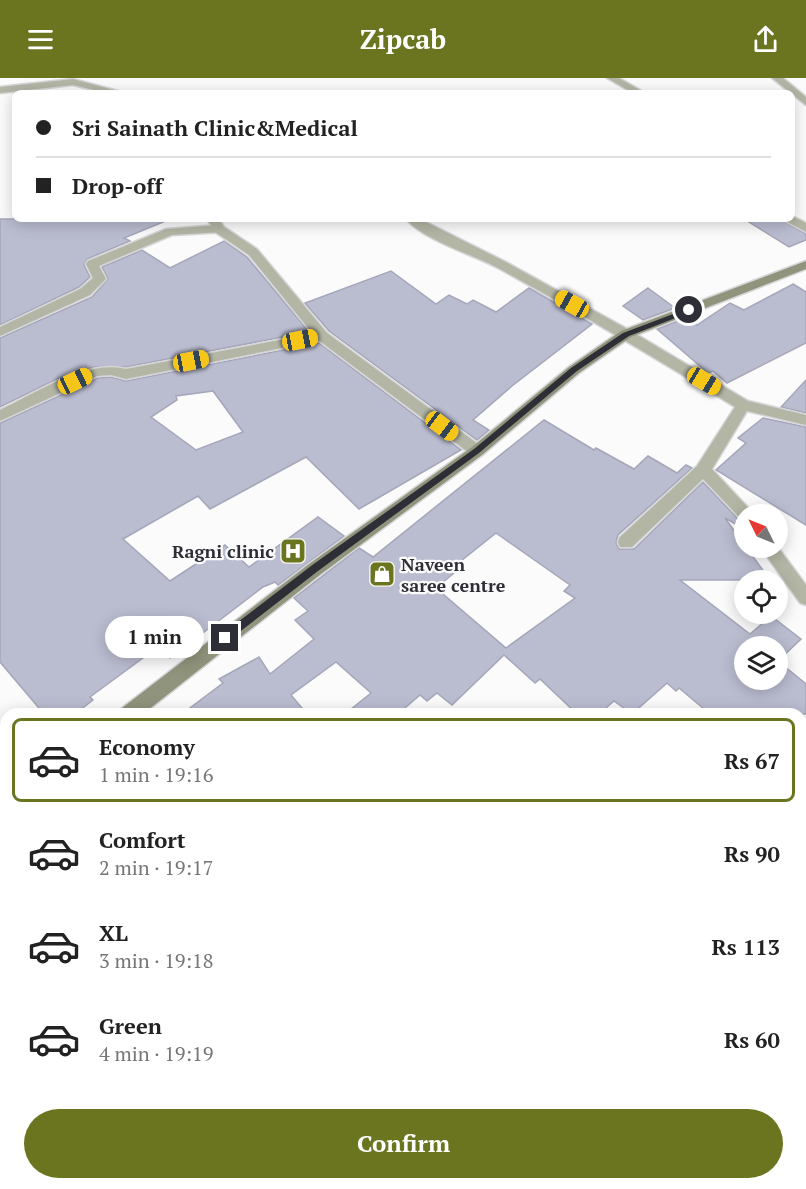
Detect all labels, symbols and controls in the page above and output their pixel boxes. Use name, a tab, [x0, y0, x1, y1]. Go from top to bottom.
text: Zipcab	[360, 21, 446, 57]
icon: menu	[24, 23, 57, 56]
icon: share	[749, 23, 782, 56]
text: Sri Sainath Clinic&Medical	[72, 113, 358, 142]
text: Drop-off	[72, 171, 163, 200]
car	[552, 287, 592, 321]
route start	[675, 296, 702, 323]
car	[281, 328, 319, 352]
car	[172, 349, 210, 373]
car	[684, 364, 724, 398]
car	[55, 365, 95, 397]
car	[422, 408, 462, 444]
north arrow	[734, 504, 788, 558]
map controls	[734, 504, 788, 690]
hospital icon: Ragni clinic	[278, 536, 308, 566]
place label: Ragni clinic	[172, 539, 274, 563]
place label: Naveen saree centre	[401, 552, 506, 597]
shop icon: Naveen saree centre	[367, 559, 397, 589]
button: locate	[734, 570, 788, 624]
callout: 1 min	[105, 617, 204, 659]
text: 1 min	[127, 623, 182, 650]
route end	[211, 624, 238, 651]
button: layers	[734, 636, 788, 690]
text: Economy	[99, 732, 195, 761]
icon: car	[27, 733, 81, 787]
text: Rs 67	[724, 746, 780, 775]
text: 1 min · 19:16	[99, 761, 213, 788]
text: Comfort	[99, 825, 185, 854]
icon: car	[27, 826, 81, 880]
text: Rs 90	[724, 839, 780, 868]
text: 2 min · 19:17	[99, 854, 213, 881]
text: XL	[99, 918, 128, 947]
icon: car	[27, 919, 81, 973]
text: Rs 113	[711, 932, 780, 961]
text: 3 min · 19:18	[99, 947, 213, 974]
text: Green	[99, 1011, 162, 1040]
icon: car	[27, 1012, 81, 1066]
text: Rs 60	[724, 1025, 780, 1054]
text: 4 min · 19:19	[99, 1040, 213, 1067]
button: Confirm	[24, 1109, 783, 1178]

